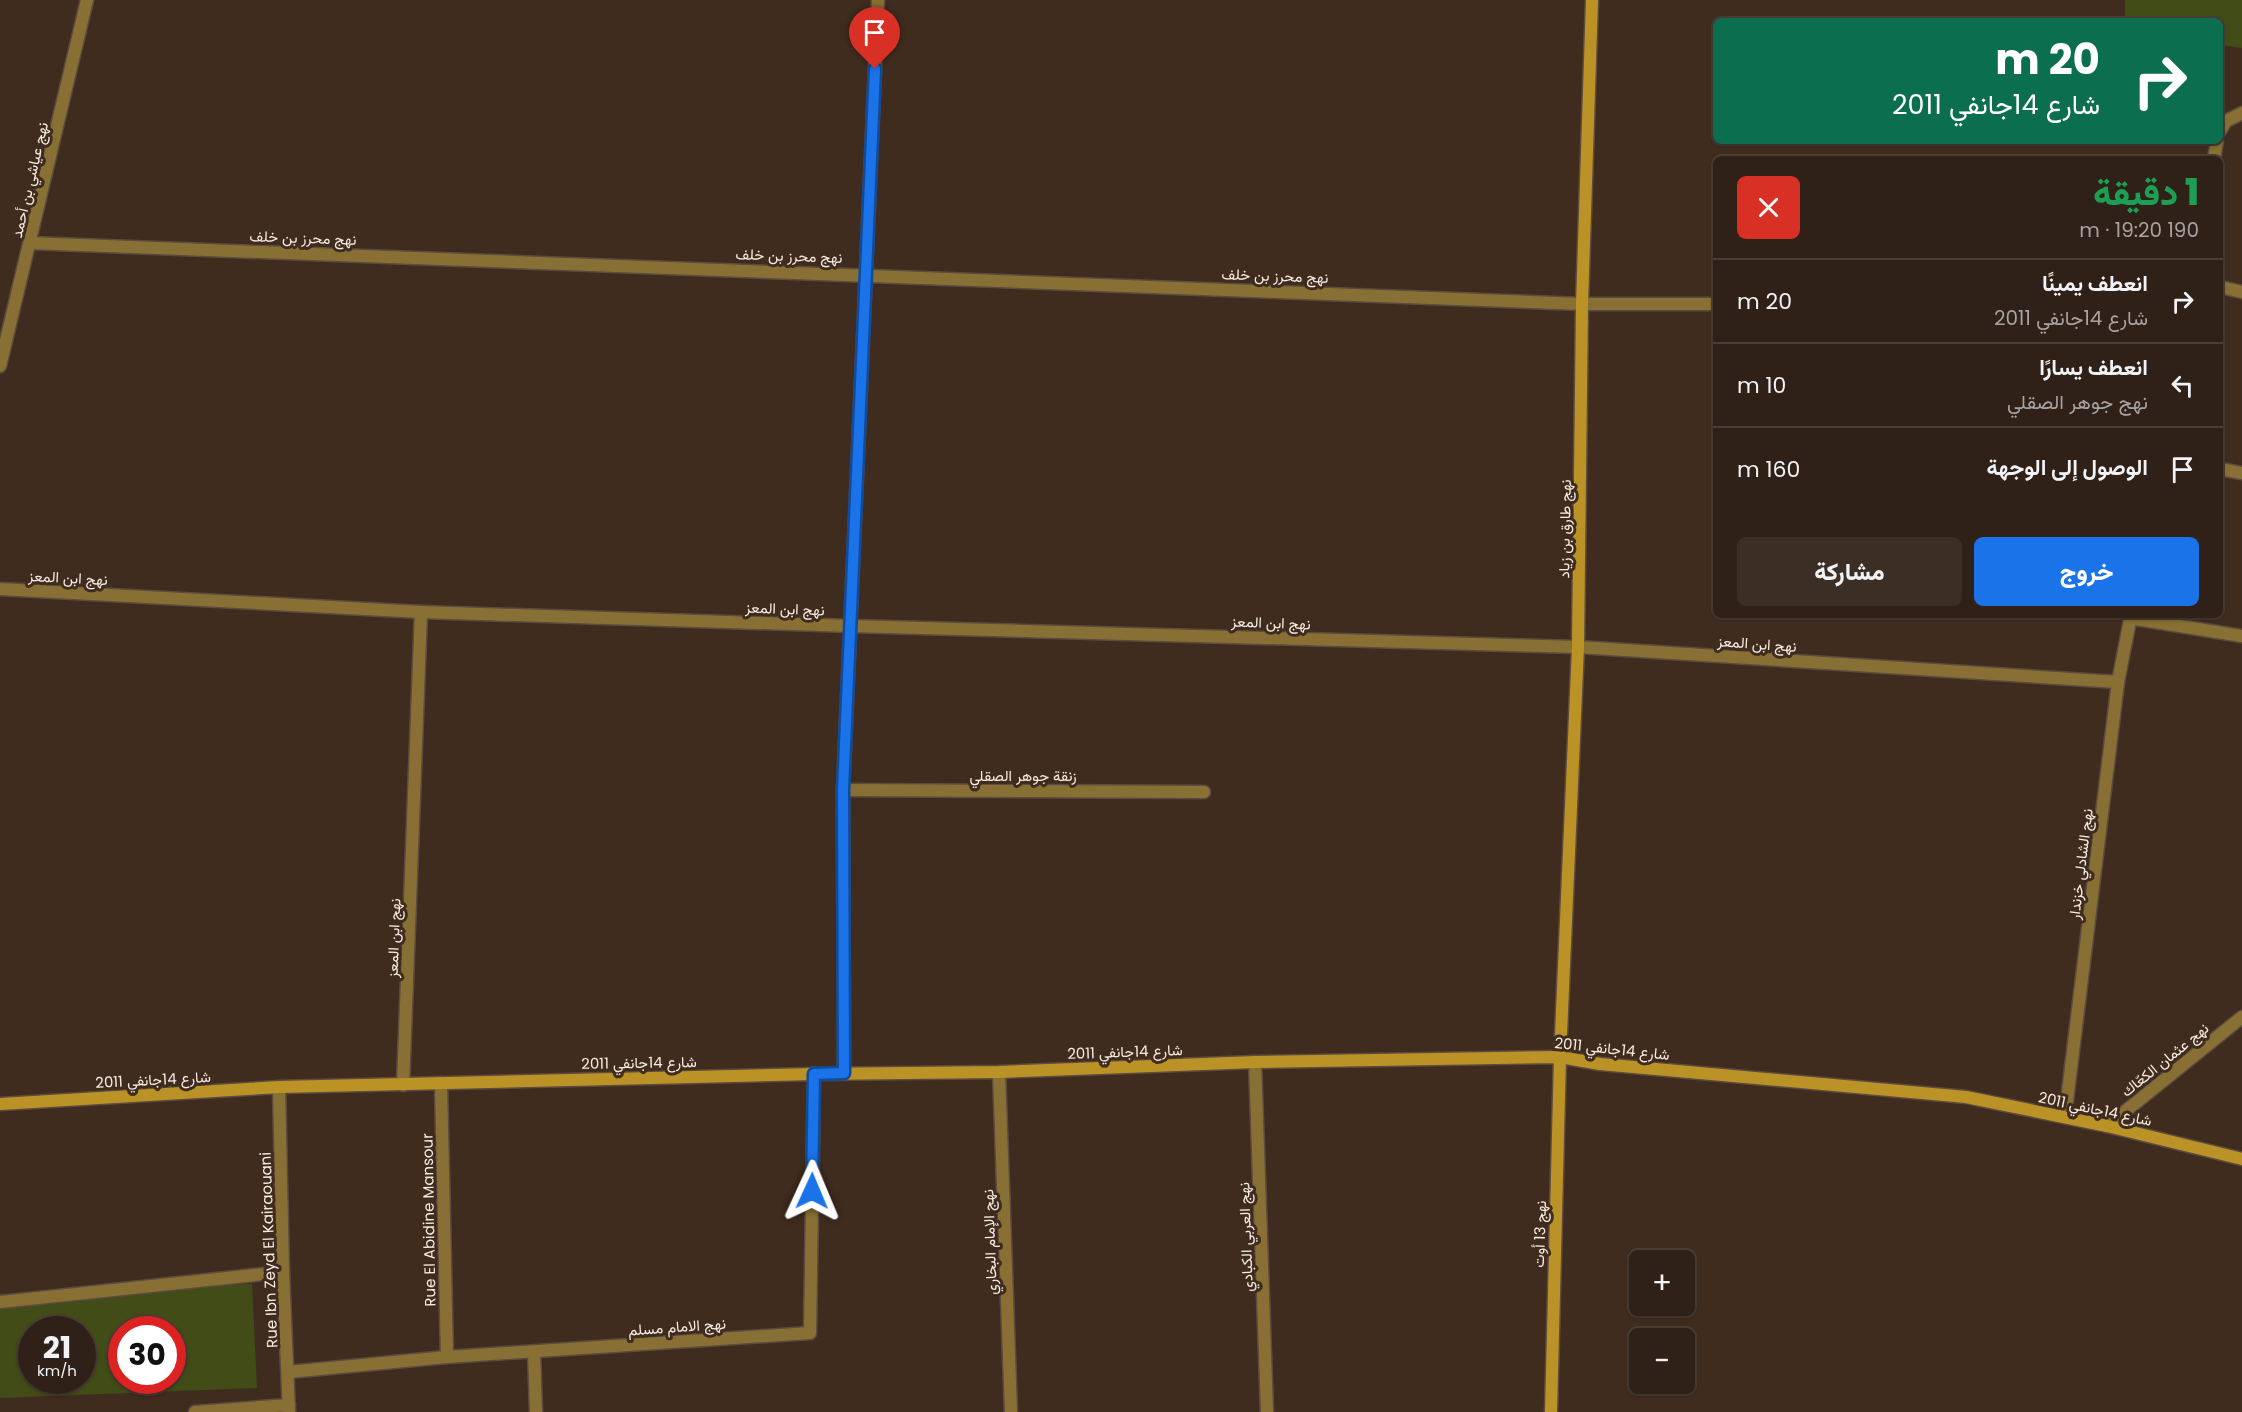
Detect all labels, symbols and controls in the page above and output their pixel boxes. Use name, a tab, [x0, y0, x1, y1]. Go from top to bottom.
pin	[849, 7, 900, 69]
icon: arrive	[858, 16, 891, 49]
text: 20 m	[1995, 30, 2100, 89]
icon: right	[2121, 42, 2199, 120]
text: شارع 14جانفي 2011	[1892, 86, 2100, 123]
street label: نهج عياشي بن أحمد	[6, 120, 56, 241]
text: 1 دقيقة	[2093, 167, 2199, 218]
button: close	[1737, 176, 1800, 239]
text: 190 m · 19:20	[2079, 216, 2199, 244]
street label: نهج محرز بن خلف	[249, 225, 357, 251]
street label: نهج محرز بن خلف	[735, 243, 843, 269]
street label: نهج محرز بن خلف	[1221, 263, 1329, 289]
text: انعطف يمينًا	[2042, 268, 2148, 299]
icon: right	[2166, 285, 2199, 318]
text: 20 m	[1737, 286, 1792, 317]
text: شارع 14جانفي 2011	[1994, 304, 2148, 332]
text: انعطف يسارًا	[2039, 352, 2148, 383]
icon: left	[2166, 369, 2199, 402]
text: 10 m	[1737, 370, 1786, 401]
text: نهج جوهر الصقلي	[2007, 388, 2148, 416]
text: الوصول إلى الوجهة	[1987, 452, 2148, 483]
icon: arrive	[2166, 453, 2199, 486]
text: 160 m	[1737, 454, 1800, 485]
street label: نهج طارق بن زياد	[1553, 479, 1577, 579]
button: مشاركة	[1737, 537, 1962, 606]
button: خروج	[1974, 537, 2199, 606]
street label: نهج ابن المعز	[27, 565, 108, 591]
street label: نهج ابن المعز	[744, 597, 825, 621]
street label: نهج ابن المعز	[1230, 611, 1311, 635]
street label: نهج ابن المعز	[1716, 630, 1797, 658]
street label: زنقة جوهر الصقلي	[969, 765, 1077, 789]
street label: نهج الشادلي خزندار	[2063, 807, 2101, 922]
street label: نهج ابن المعز	[382, 898, 406, 979]
street label: نهج عثمان الكعّاك	[2116, 1018, 2214, 1102]
street label: شارع 14جانفي 2011	[1553, 1032, 1671, 1068]
street label: شارع 14جانفي 2011	[1067, 1039, 1183, 1067]
street label: شارع 14جانفي 2011	[581, 1051, 697, 1077]
street label: شارع 14جانفي 2011	[95, 1066, 212, 1096]
street label: شارع 14جانفي 2011	[2036, 1086, 2154, 1134]
street label: Rue El Abidine Mansour	[416, 1133, 441, 1307]
street label: Rue Ibn Zeyd El Kairaouani	[255, 1152, 282, 1348]
position arrow	[780, 1159, 844, 1223]
street label: نهج العربي الكبادي	[1233, 1182, 1261, 1292]
street label: نهج الإمام البخاري	[977, 1189, 1005, 1295]
street label: نهج 13 أوت	[1528, 1200, 1552, 1268]
map controls	[1629, 1250, 1695, 1394]
button: +	[1629, 1250, 1695, 1316]
street label: نهج الامام مسلم	[627, 1313, 727, 1341]
speed limit sign: 30	[108, 1316, 186, 1394]
text: 21	[43, 1326, 71, 1369]
button: −	[1629, 1328, 1695, 1394]
text: km/h	[37, 1360, 77, 1381]

